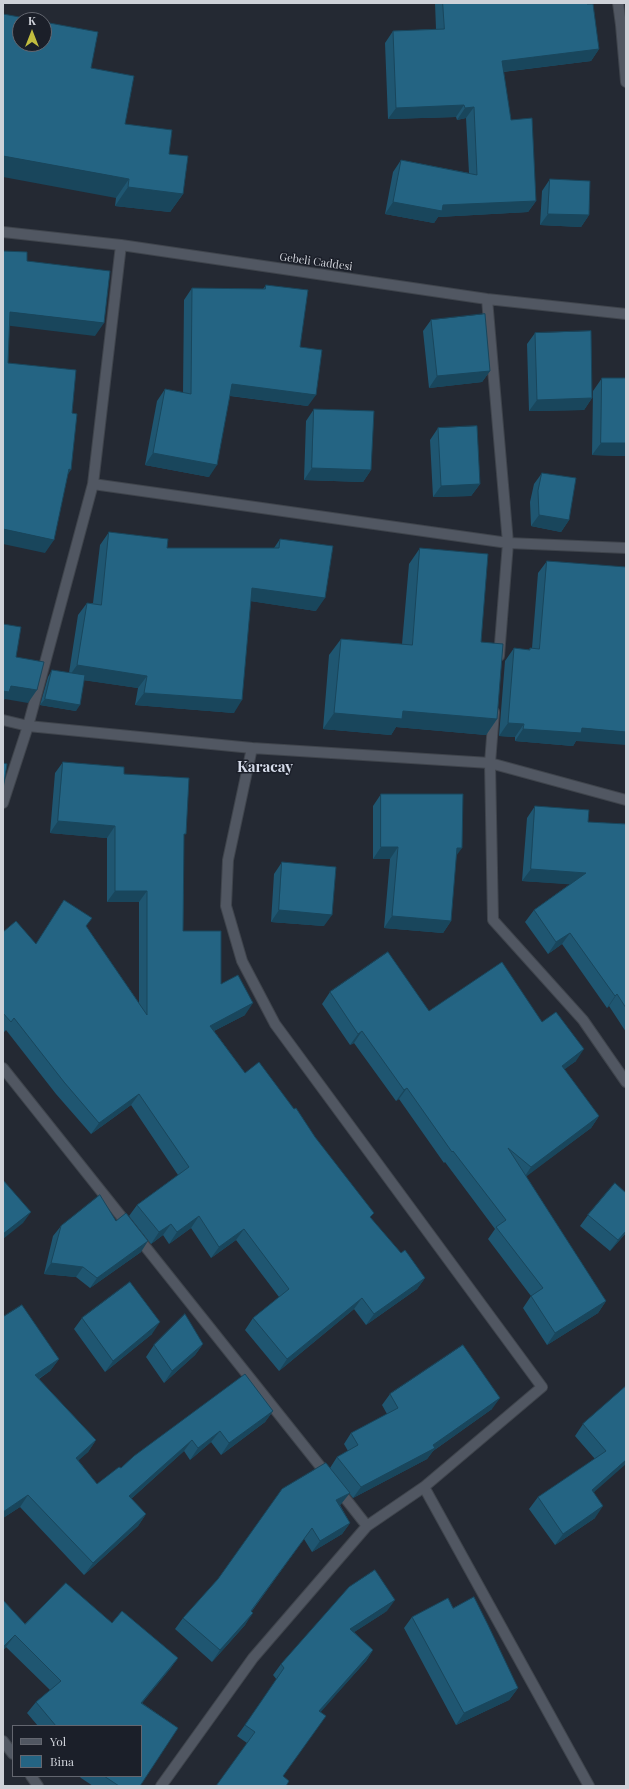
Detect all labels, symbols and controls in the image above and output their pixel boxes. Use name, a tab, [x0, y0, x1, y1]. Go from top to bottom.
north arrow	[12, 12, 52, 52]
text: K	[28, 13, 36, 28]
street label: Gebeli Caddesi	[279, 250, 353, 274]
district label: Karacay	[237, 758, 293, 776]
legend	[12, 1725, 142, 1777]
text: Yol	[50, 1733, 66, 1749]
text: Bina	[50, 1753, 74, 1769]

